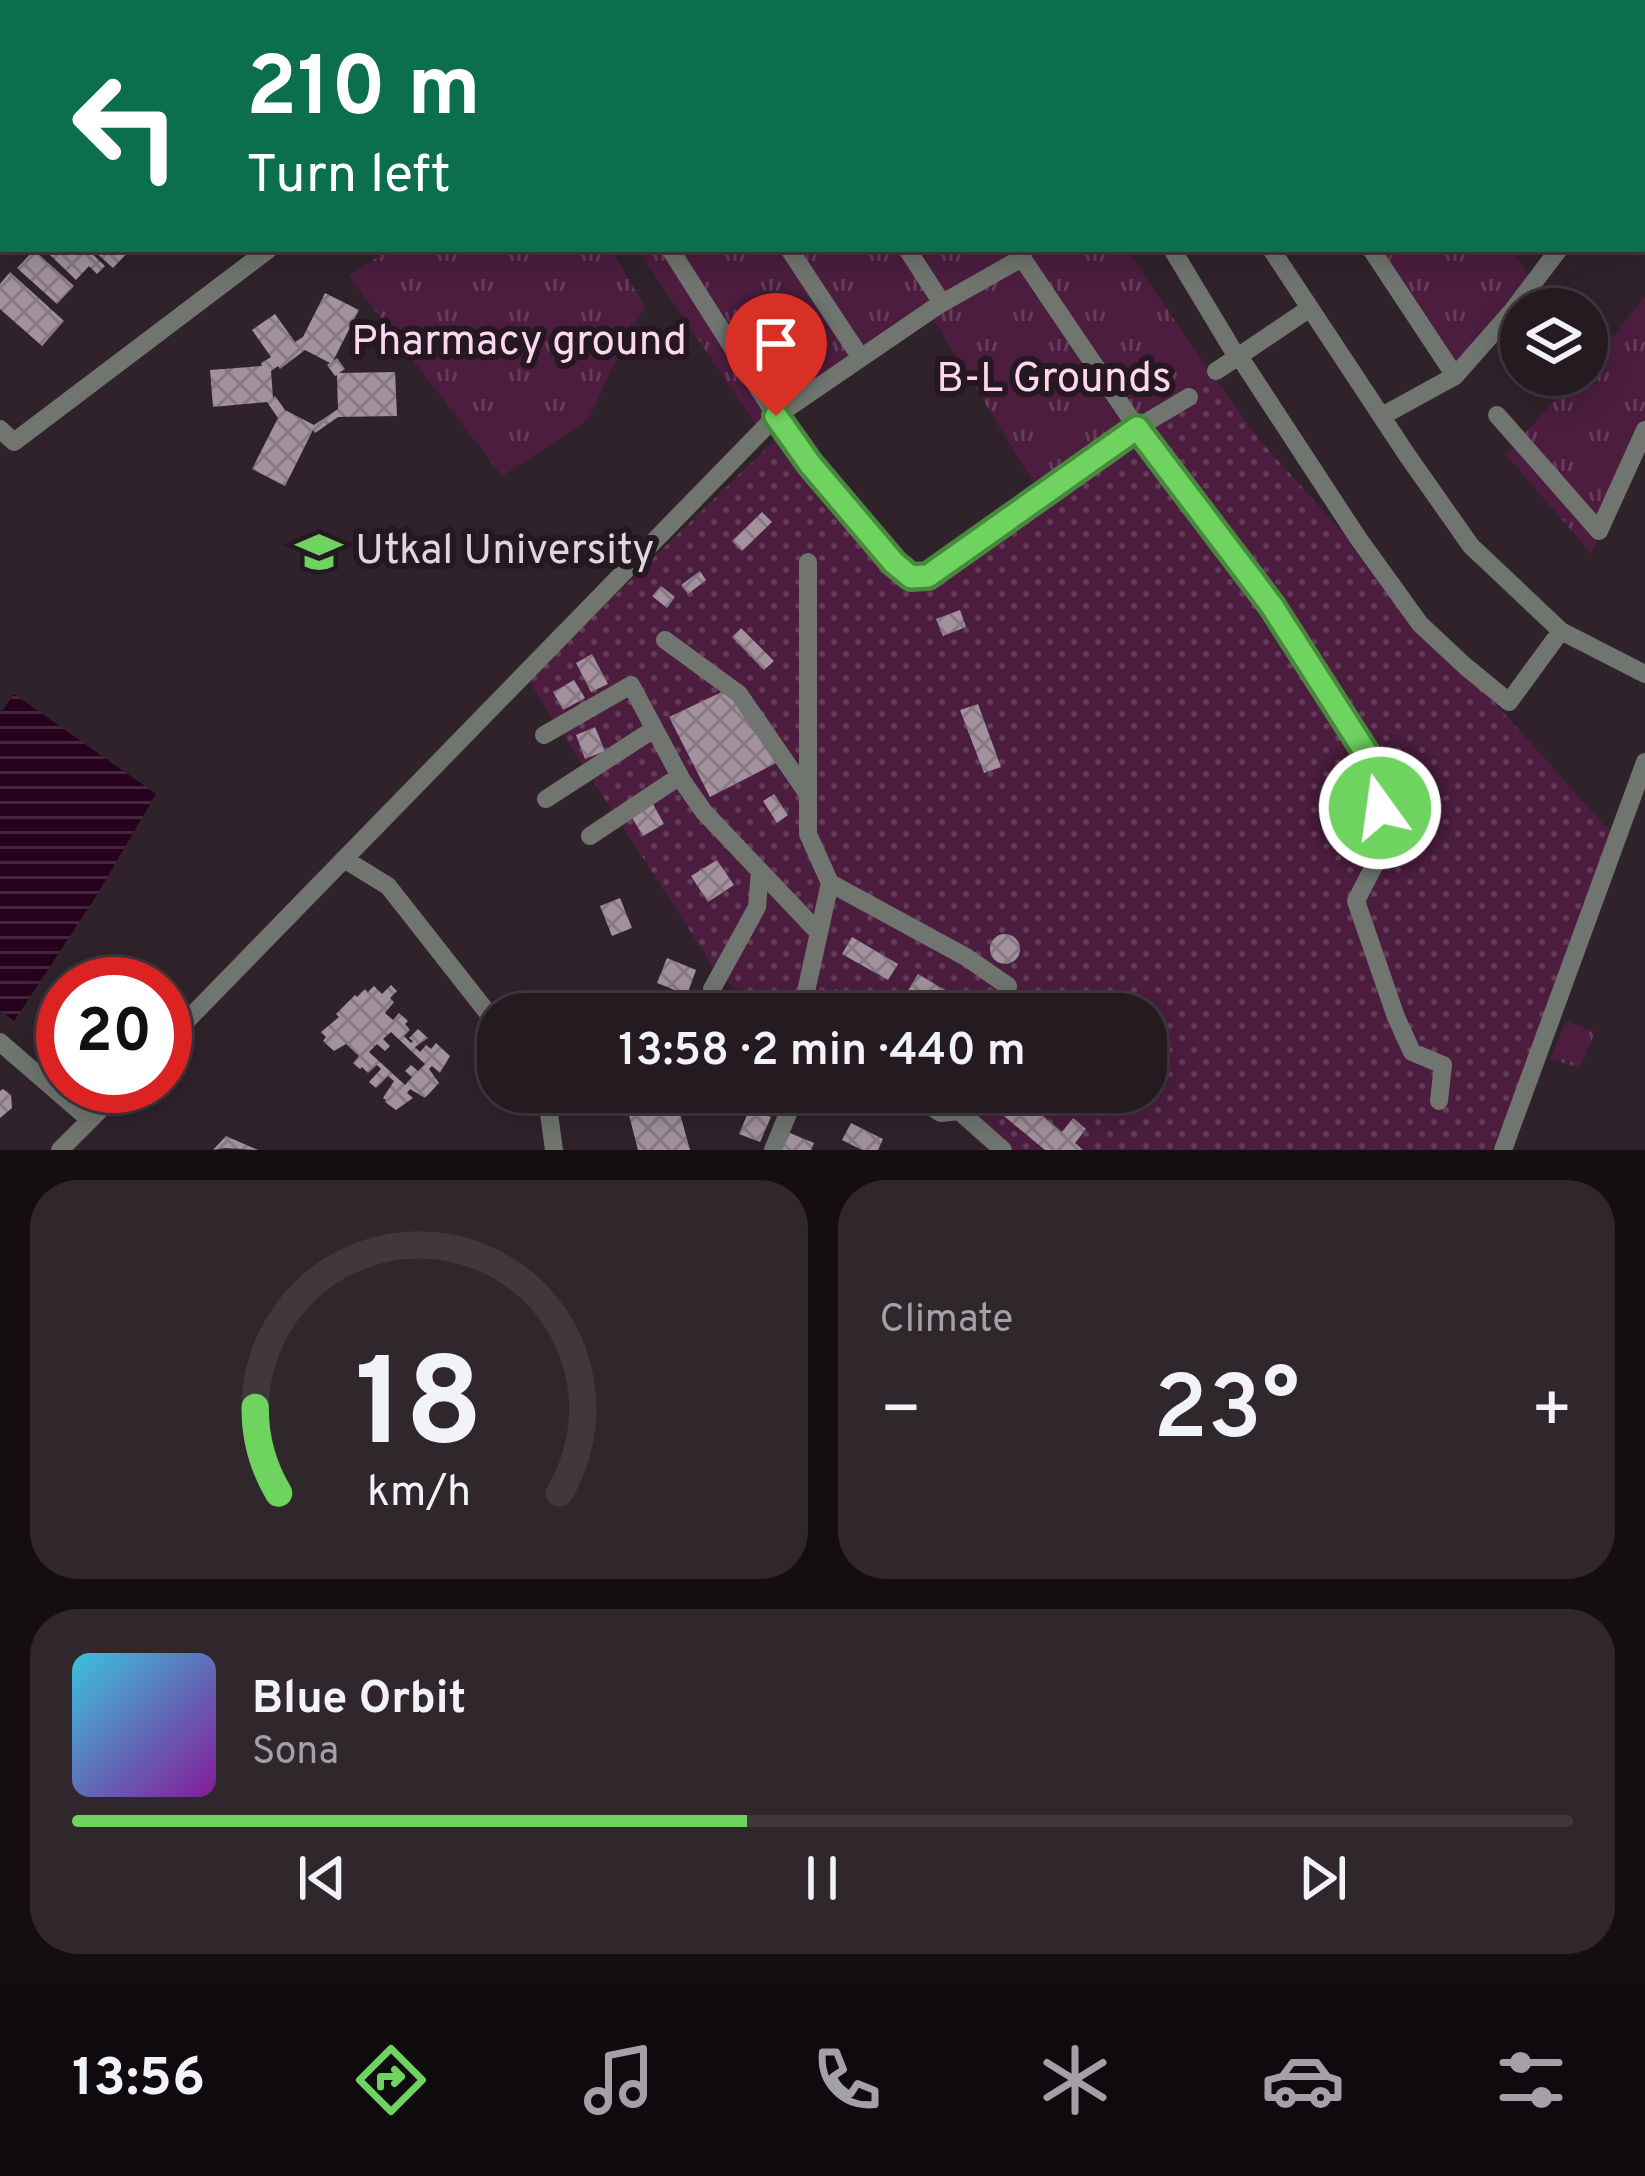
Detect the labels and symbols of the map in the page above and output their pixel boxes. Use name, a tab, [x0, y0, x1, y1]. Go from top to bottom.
pin	[725, 293, 827, 416]
park label: Pharmacy ground	[351, 317, 687, 370]
park label: B-L Grounds	[936, 354, 1172, 407]
place label: Utkal University	[355, 526, 654, 579]
school or university icon: Utkal University	[294, 527, 344, 577]
position arrow	[1317, 745, 1443, 871]
speed limit sign: 20	[36, 957, 192, 1113]

